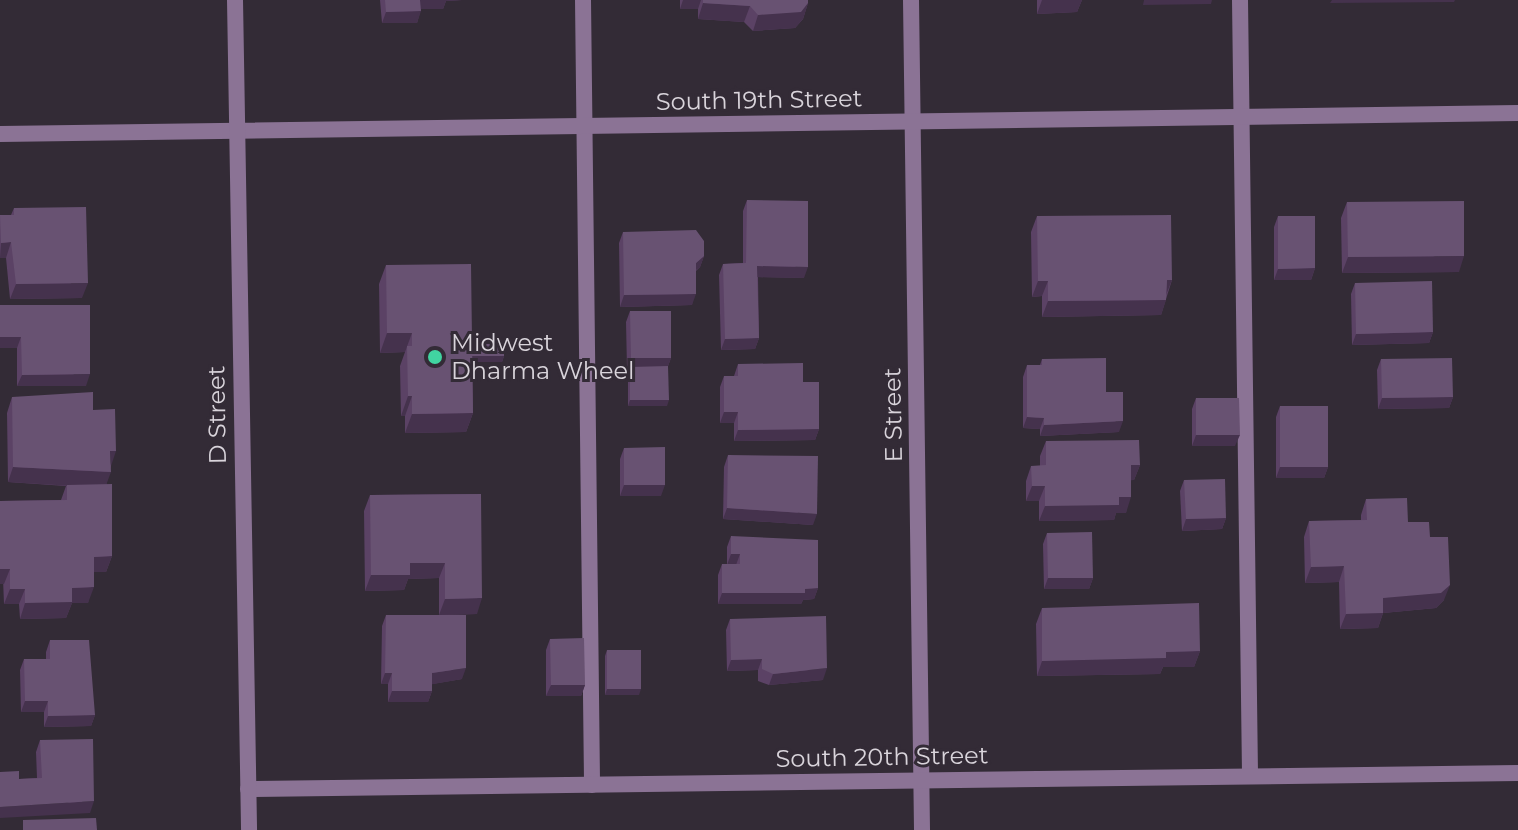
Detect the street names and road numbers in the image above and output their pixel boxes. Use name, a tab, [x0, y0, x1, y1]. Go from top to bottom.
street label: South 19th Street	[656, 84, 862, 116]
street label: D Street	[202, 365, 232, 465]
street label: E Street	[878, 367, 908, 463]
street label: South 20th Street	[775, 741, 989, 773]

